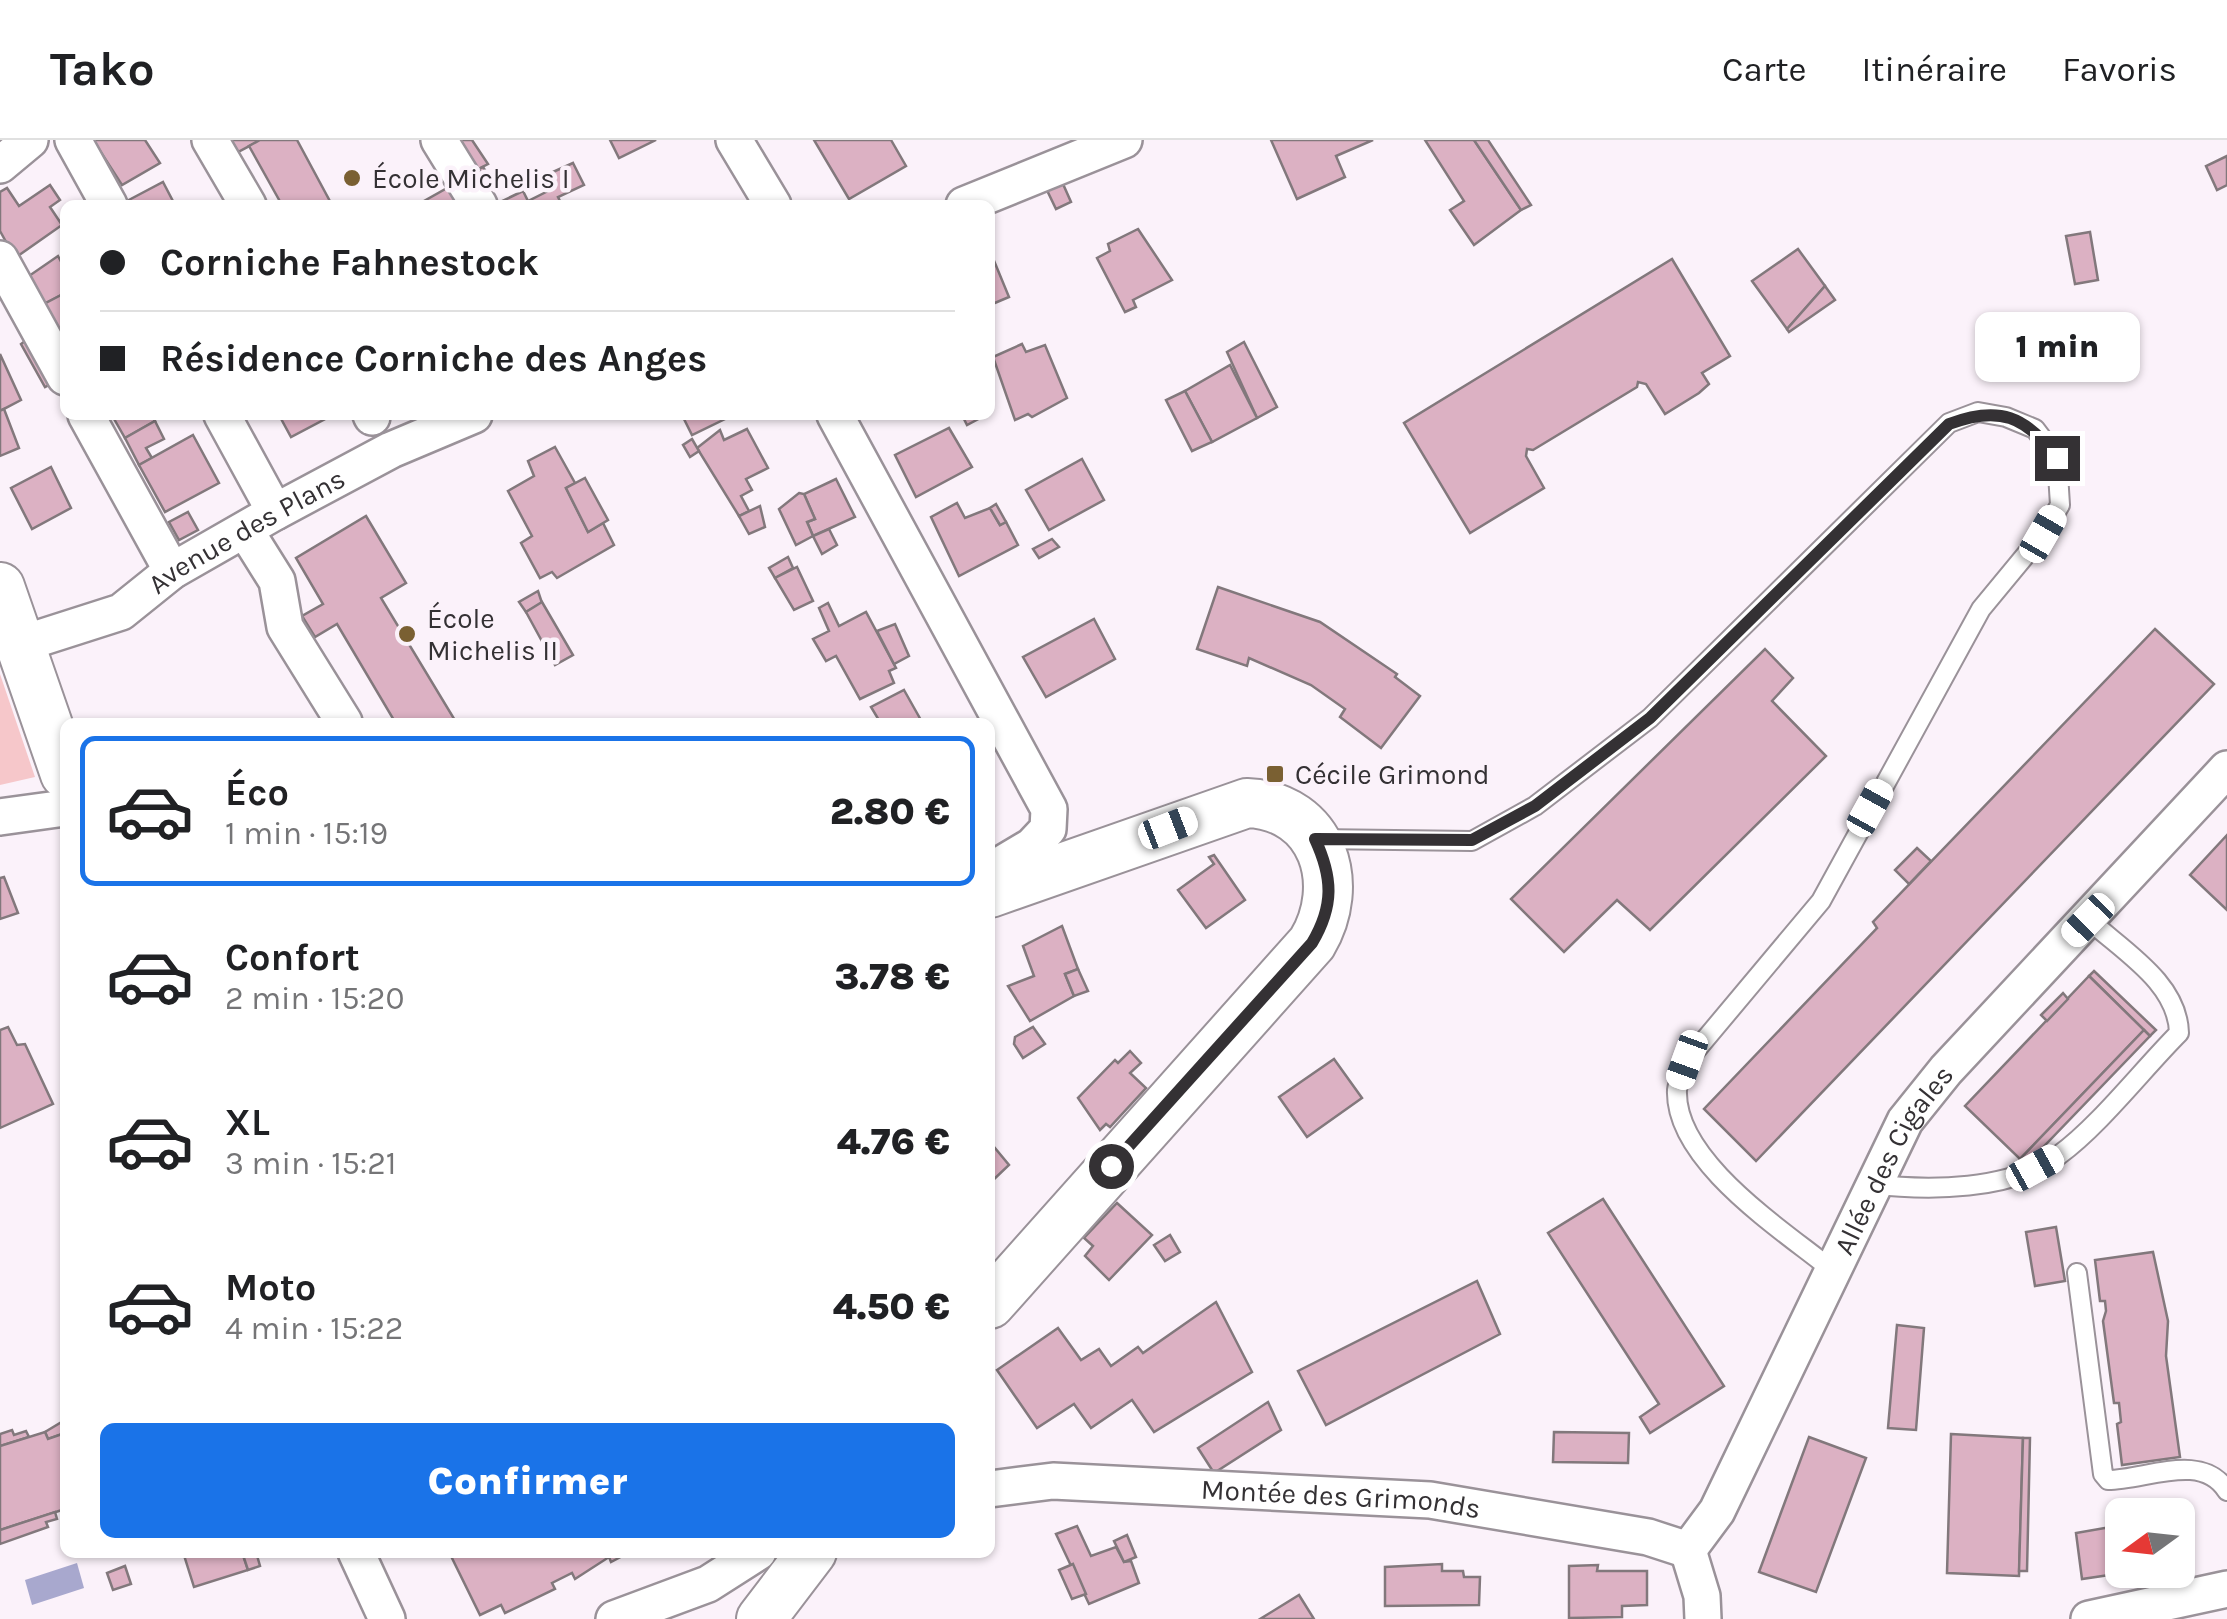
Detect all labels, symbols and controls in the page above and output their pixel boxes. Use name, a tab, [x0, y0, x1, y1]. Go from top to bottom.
text: Tako	[50, 41, 155, 97]
text: Carte	[1722, 49, 1807, 90]
text: Itinéraire	[1862, 49, 2007, 90]
text: Favoris	[2062, 49, 2177, 90]
place label: École Michelis I	[372, 161, 570, 195]
marker: École Michelis I	[341, 167, 363, 189]
text: Corniche Fahnestock	[160, 240, 539, 285]
callout: 1 min	[1974, 313, 2140, 383]
text: 1 min	[2016, 328, 2099, 365]
text: Résidence Corniche des Anges	[160, 336, 707, 381]
route end	[2035, 436, 2080, 481]
street label: Avenue des Plans	[142, 462, 351, 601]
car	[2015, 501, 2071, 567]
place label: École Michelis II	[427, 601, 558, 667]
marker: École Michelis II	[396, 623, 418, 645]
place label: Cécile Grimond	[1295, 758, 1490, 791]
marker: Cécile Grimond	[1264, 763, 1286, 785]
icon: car	[105, 766, 195, 856]
text: Éco	[225, 770, 289, 815]
car	[1842, 774, 1898, 842]
text: 2.80 €	[830, 789, 950, 834]
car	[1135, 803, 1201, 853]
text: 1 min · 15:19	[225, 815, 388, 852]
car	[2056, 888, 2120, 952]
icon: car	[105, 931, 195, 1021]
text: Confort	[225, 935, 360, 980]
text: 3.78 €	[834, 954, 950, 999]
text: 2 min · 15:20	[225, 980, 404, 1017]
car	[1663, 1027, 1711, 1093]
street label: Allée des Cigales	[1827, 1059, 1960, 1260]
icon: car	[105, 1096, 195, 1186]
text: XL	[225, 1100, 270, 1145]
text: 4.76 €	[837, 1119, 950, 1164]
car	[2001, 1140, 2069, 1196]
route start	[1089, 1144, 1134, 1189]
text: 3 min · 15:21	[225, 1145, 396, 1182]
icon: car	[105, 1261, 195, 1351]
text: Moto	[225, 1265, 316, 1310]
text: 4.50 €	[833, 1284, 950, 1329]
text: 4 min · 15:22	[225, 1310, 403, 1347]
button: Confirmer	[100, 1423, 955, 1538]
street label: Montée des Grimonds	[1200, 1472, 1483, 1525]
north arrow	[2105, 1498, 2195, 1588]
map controls	[2105, 1498, 2195, 1588]

